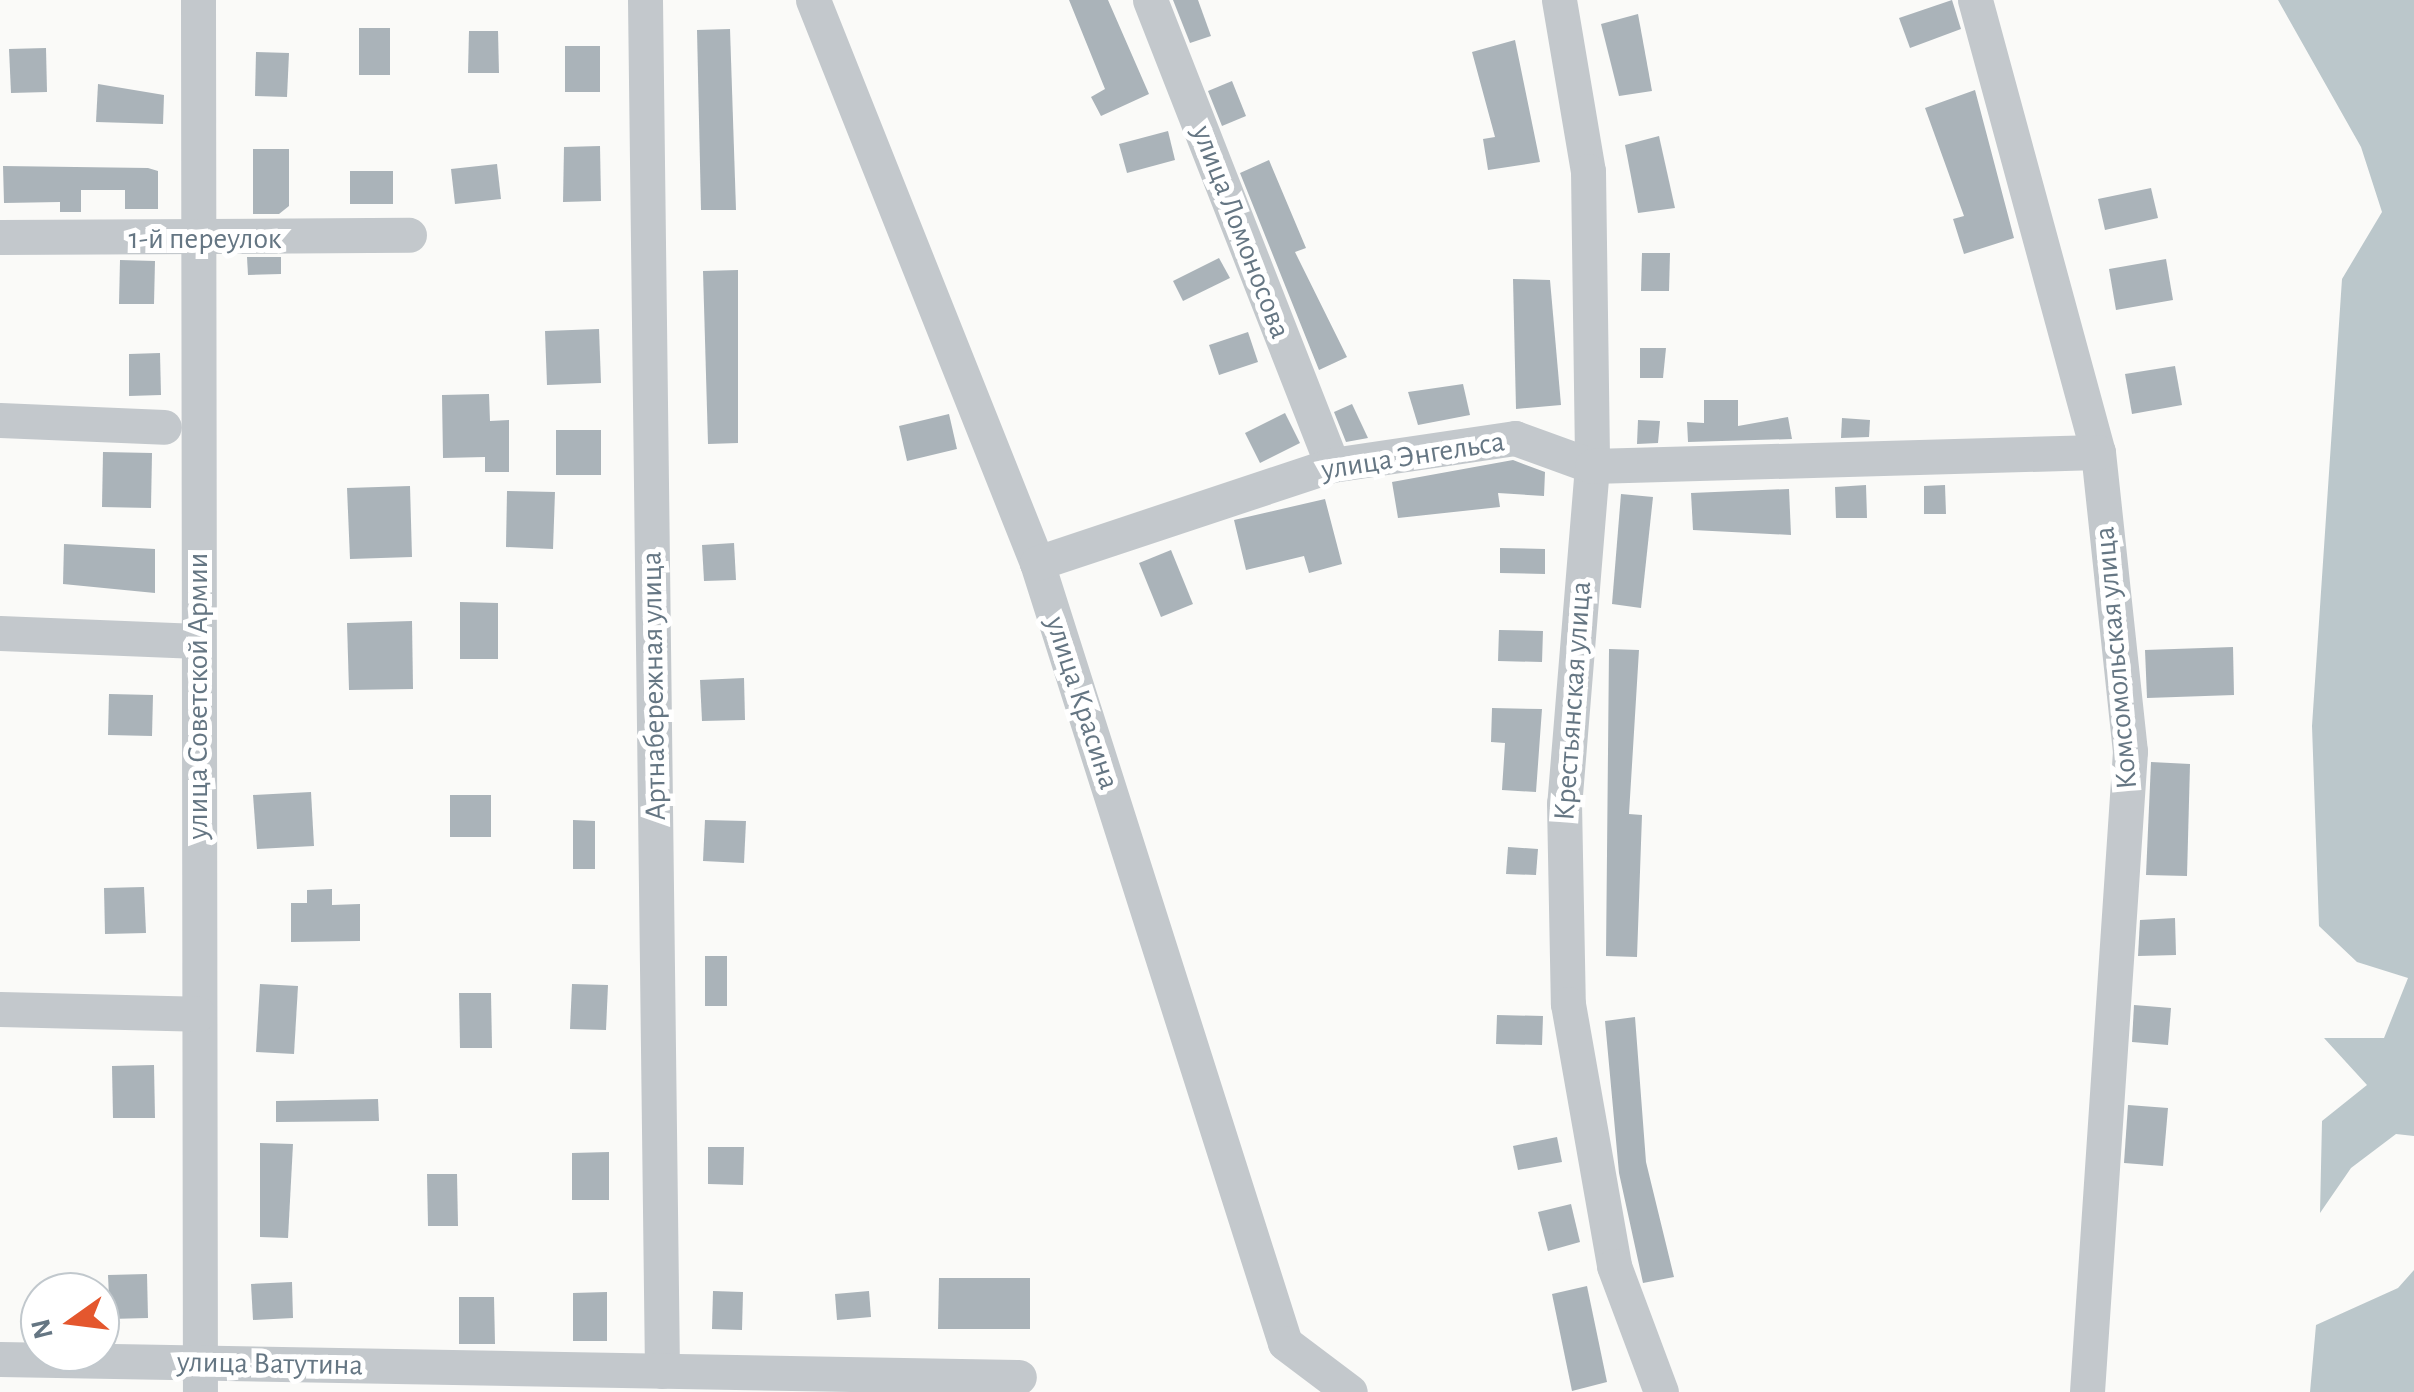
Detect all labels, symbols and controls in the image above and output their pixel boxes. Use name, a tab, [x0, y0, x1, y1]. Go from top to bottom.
street label: улица Ломоносова	[1184, 121, 1298, 343]
street label: 1-й переулок	[129, 221, 281, 257]
street label: улица Энгельса	[1319, 424, 1507, 488]
street label: Комсомольская улица	[2087, 525, 2145, 791]
street label: Артнабережная улица	[634, 551, 674, 821]
street label: улица Советской Армии	[180, 553, 216, 839]
street label: Крестьянская улица	[1547, 580, 1599, 822]
street label: улица Красина	[1037, 612, 1127, 794]
north arrow	[20, 1272, 120, 1372]
text: N	[27, 1316, 59, 1342]
street label: улица Ватутина	[176, 1344, 364, 1384]

